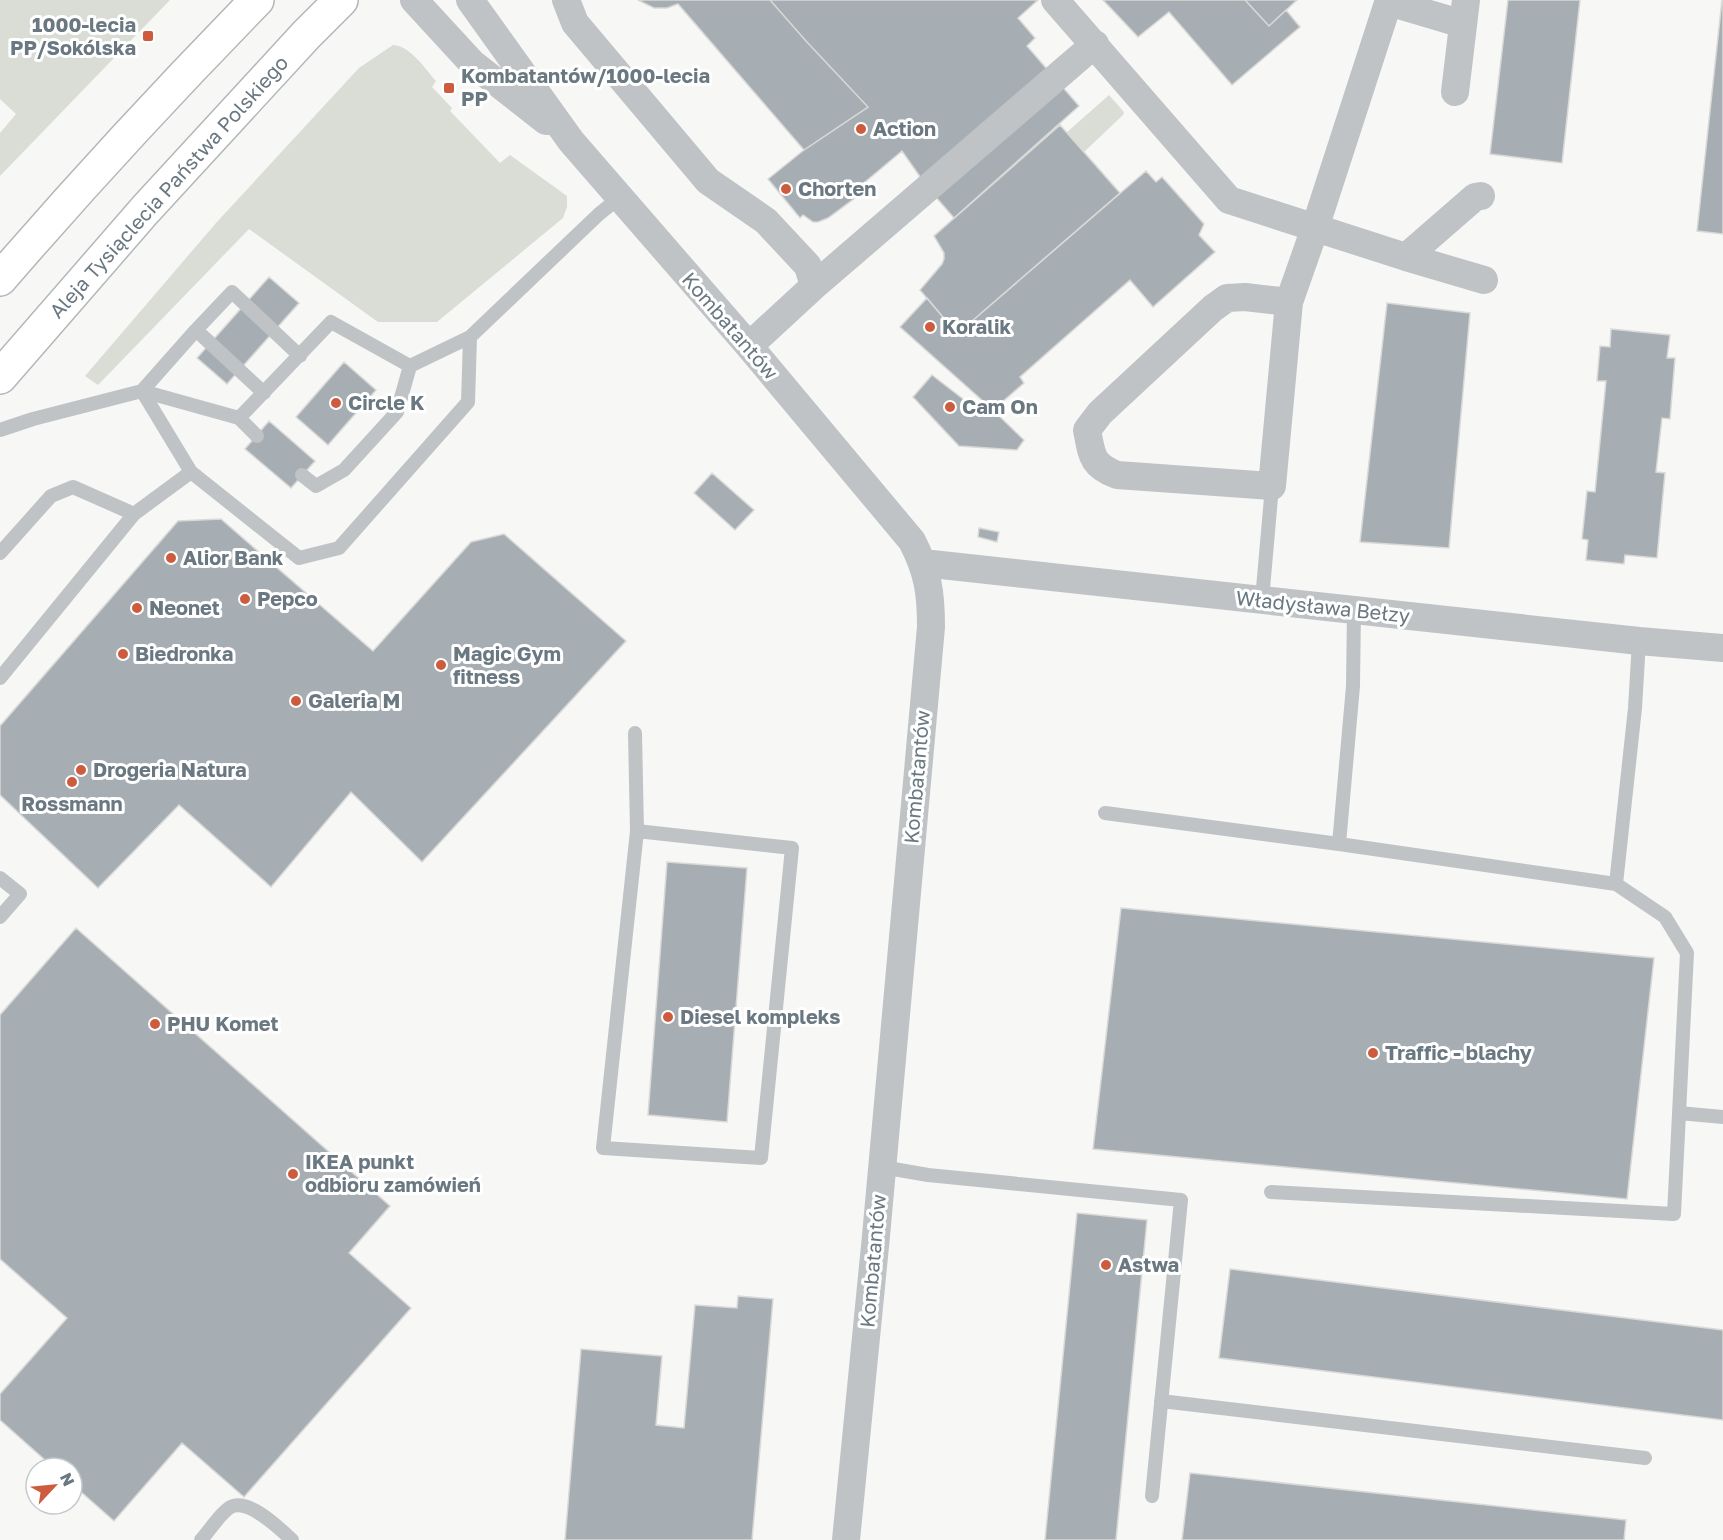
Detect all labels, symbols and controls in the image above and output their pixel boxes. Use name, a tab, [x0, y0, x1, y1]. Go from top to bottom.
place label: 1000-lecia PP/Sokólska	[10, 12, 136, 59]
marker: 1000-lecia PP/Sokólska	[141, 29, 155, 43]
street label: Aleja Tysiąclecia Państwa Polskiego	[44, 50, 293, 322]
place label: Kombatantów/1000-lecia PP	[461, 63, 710, 110]
marker: Kombatantów/1000-lecia PP	[442, 81, 456, 95]
place label: Action	[873, 116, 936, 140]
marker: Action	[854, 122, 868, 136]
place label: Chorten	[798, 176, 876, 200]
marker: Chorten	[779, 182, 793, 196]
street label: Kombatantów	[678, 267, 784, 384]
place label: Koralik	[942, 314, 1011, 338]
marker: Koralik	[923, 320, 937, 334]
place label: Circle K	[348, 390, 425, 414]
place label: Cam On	[962, 394, 1038, 418]
marker: Circle K	[329, 396, 343, 410]
marker: Cam On	[943, 400, 957, 414]
place label: Alior Bank	[183, 545, 284, 569]
marker: Alior Bank	[164, 551, 178, 565]
street label: Władysława Bełzy	[1235, 585, 1411, 627]
place label: Pepco	[257, 586, 318, 610]
marker: Pepco	[238, 592, 252, 606]
place label: Neonet	[149, 595, 220, 619]
marker: Neonet	[130, 601, 144, 615]
place label: Biedronka	[135, 641, 233, 665]
place label: Magic Gym fitness	[453, 641, 561, 688]
marker: Biedronka	[116, 647, 130, 661]
marker: Magic Gym fitness	[434, 658, 448, 672]
place label: Galeria M	[308, 688, 400, 712]
marker: Galeria M	[289, 694, 303, 708]
street label: Kombatantów	[898, 709, 934, 845]
place label: Drogeria Natura	[93, 757, 247, 781]
marker: Drogeria Natura	[74, 763, 88, 777]
marker: Rossmann	[65, 775, 79, 789]
place label: Rossmann	[21, 791, 123, 815]
place label: Diesel kompleks	[680, 1004, 840, 1028]
marker: Diesel kompleks	[661, 1010, 675, 1024]
place label: PHU Komet	[167, 1011, 279, 1035]
marker: PHU Komet	[148, 1017, 162, 1031]
place label: Traffic - blachy	[1385, 1040, 1532, 1064]
marker: Traffic - blachy	[1366, 1046, 1380, 1060]
place label: IKEA punkt odbioru zamówień	[305, 1149, 481, 1196]
marker: IKEA punkt odbioru zamówień	[286, 1167, 300, 1181]
street label: Kombatantów	[854, 1193, 890, 1329]
place label: Astwa	[1118, 1252, 1179, 1276]
marker: Astwa	[1099, 1258, 1113, 1272]
north arrow	[24, 1456, 84, 1516]
text: N	[56, 1470, 79, 1489]

